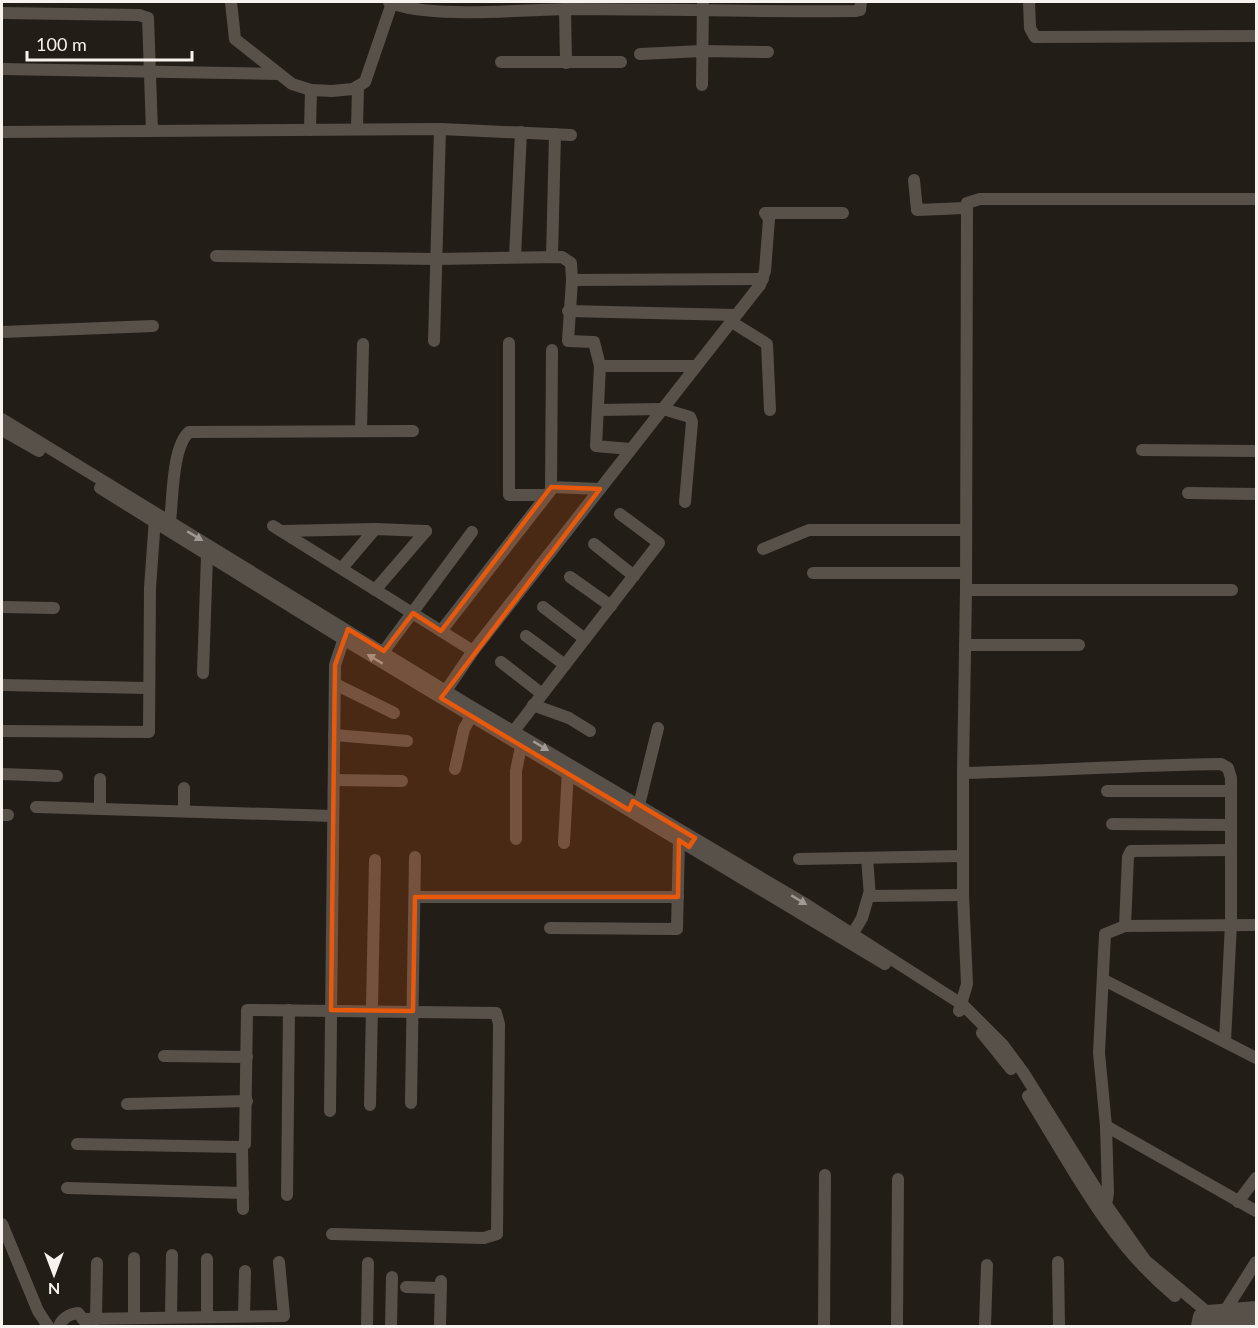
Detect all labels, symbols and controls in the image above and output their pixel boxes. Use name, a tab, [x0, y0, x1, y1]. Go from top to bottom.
scale bar	[27, 24, 192, 62]
text: 100 m	[36, 33, 87, 55]
one-way arrow	[187, 531, 203, 542]
one-way arrow	[367, 653, 383, 664]
one-way arrow	[533, 741, 550, 751]
one-way arrow	[791, 895, 808, 905]
north arrow	[24, 1244, 84, 1304]
text: N	[48, 1280, 60, 1299]

